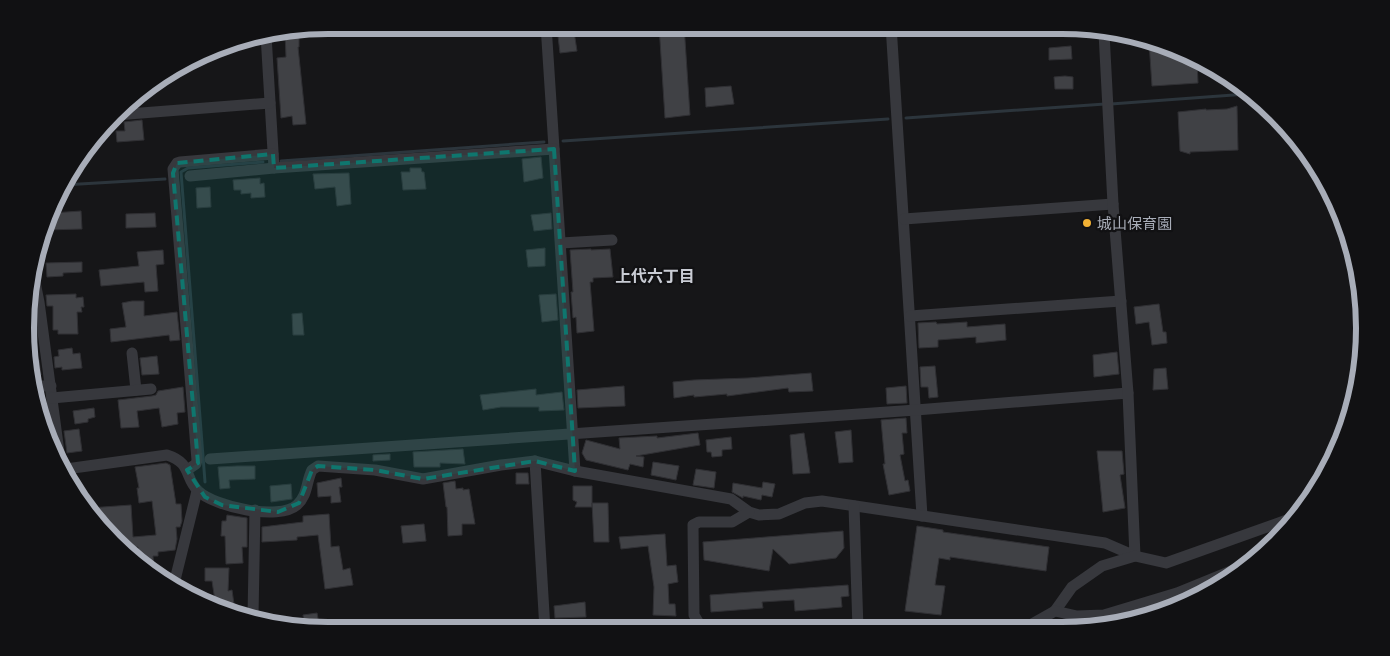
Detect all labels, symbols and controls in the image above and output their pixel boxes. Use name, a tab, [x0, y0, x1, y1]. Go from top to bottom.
place label: 城山保育園	[1097, 213, 1172, 233]
marker: 城山保育園	[1081, 217, 1093, 229]
district label: 上代六丁目	[615, 265, 695, 287]

